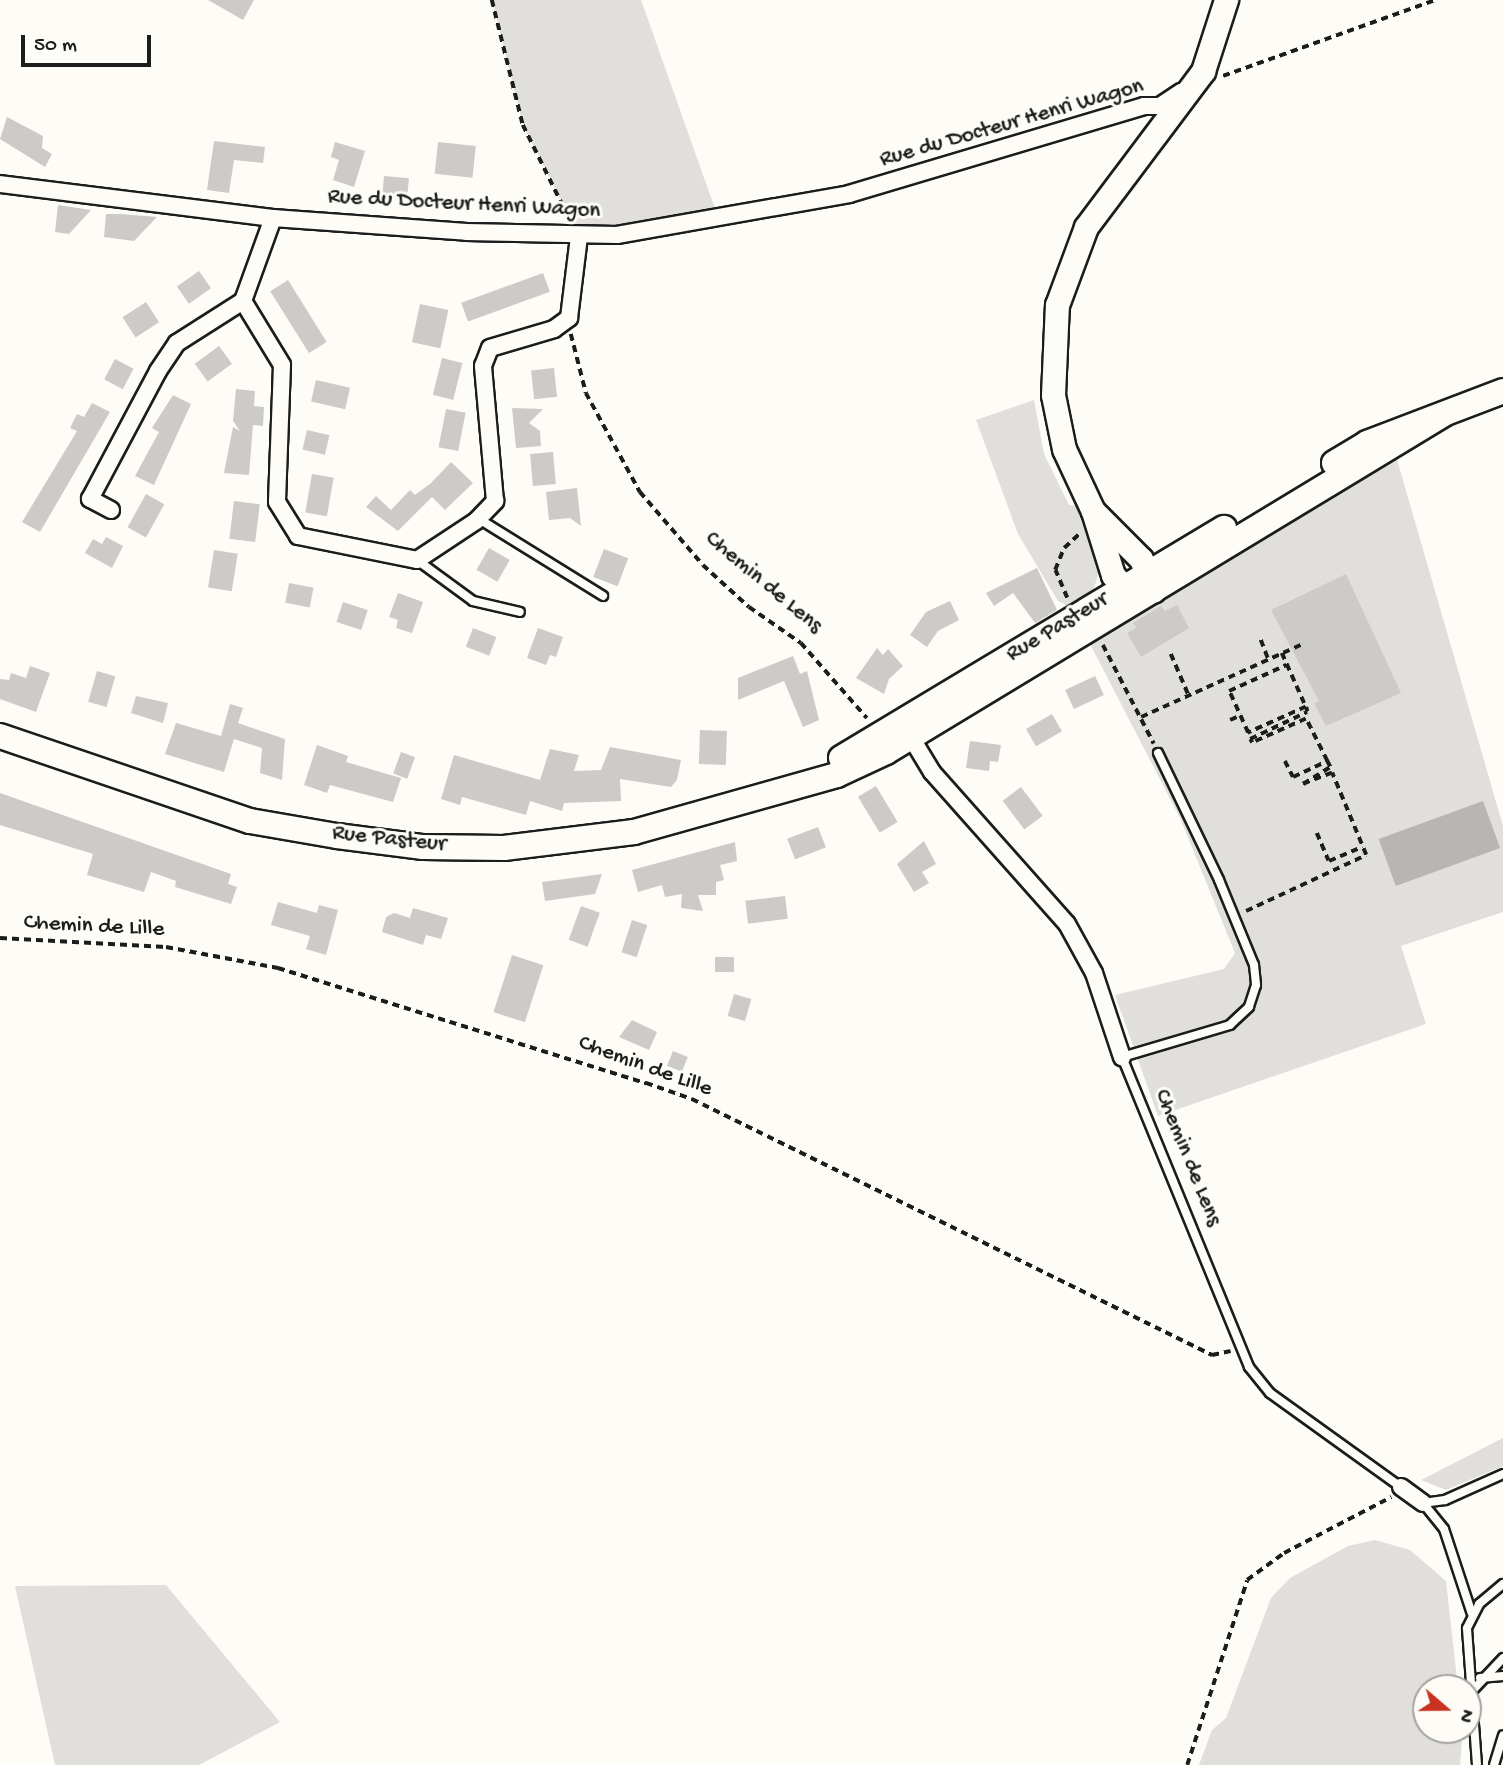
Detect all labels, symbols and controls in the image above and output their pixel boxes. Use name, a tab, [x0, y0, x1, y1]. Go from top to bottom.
scale bar	[24, 21, 154, 65]
text: 50 m	[34, 34, 77, 59]
street label: Rue du Docteur Henri Wagon	[877, 73, 1147, 175]
street label: Rue du Docteur Henri Wagon	[327, 184, 601, 226]
street label: Chemin de Lens	[699, 526, 827, 640]
street label: Rue Pasteur	[1002, 587, 1114, 669]
street label: Rue Pasteur	[331, 820, 447, 860]
street label: Chemin de Lille	[23, 910, 165, 944]
street label: Chemin de Lille	[574, 1030, 716, 1104]
street label: Chemin de Lens	[1147, 1086, 1227, 1230]
north arrow	[1412, 1674, 1482, 1744]
text: N	[1452, 1706, 1478, 1725]

